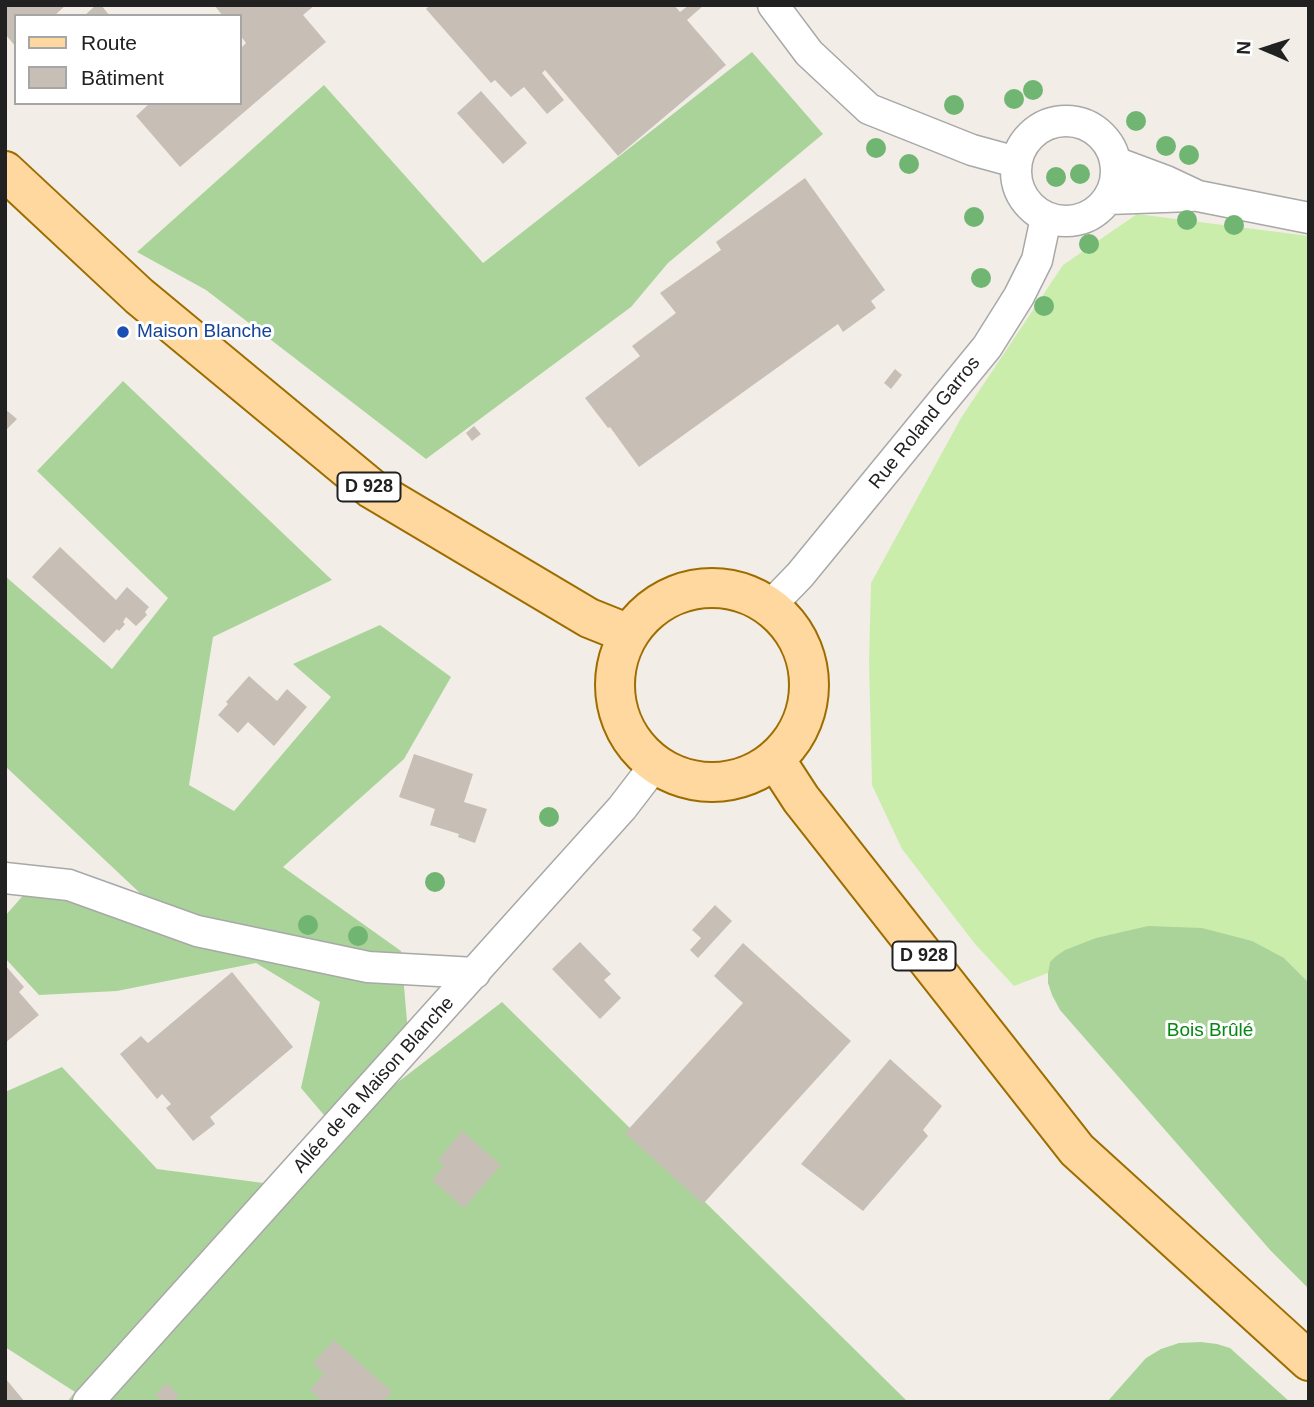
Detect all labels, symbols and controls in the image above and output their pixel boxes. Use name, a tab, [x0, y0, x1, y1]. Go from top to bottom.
legend	[14, 14, 242, 105]
north arrow	[1230, 14, 1300, 84]
text: Route	[81, 31, 137, 54]
text: N	[1233, 40, 1254, 55]
text: Bâtiment	[81, 66, 164, 89]
place label: Maison Blanche	[137, 321, 272, 343]
marker: Maison Blanche	[115, 324, 131, 340]
street label: Rue Roland Garros	[865, 352, 985, 494]
road number: D 928	[338, 472, 400, 502]
road number: D 928	[892, 942, 956, 971]
street label: Allée de la Maison Blanche	[289, 992, 459, 1178]
park label: Bois Brûlé	[1167, 1020, 1253, 1042]

